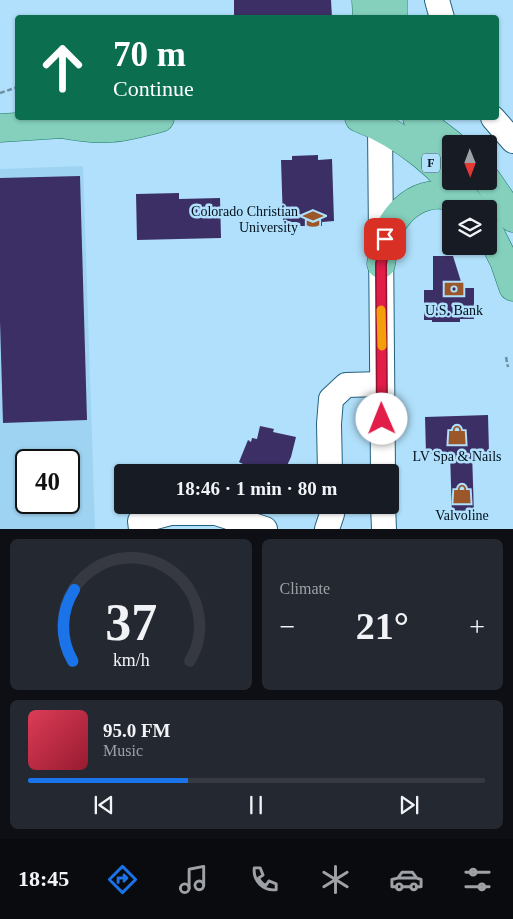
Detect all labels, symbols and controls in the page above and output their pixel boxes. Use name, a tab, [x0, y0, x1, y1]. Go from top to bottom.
icon: ahead	[30, 35, 95, 100]
text: 70 m	[113, 35, 186, 74]
text: Continue	[113, 76, 194, 101]
north arrow	[442, 135, 498, 190]
map controls	[442, 135, 497, 255]
road number: F	[422, 154, 440, 172]
button: layers	[442, 200, 497, 255]
place label: Colorado Christian University	[191, 204, 298, 235]
school or university icon: Colorado Christian University	[302, 208, 324, 230]
pin	[364, 218, 406, 260]
icon: arrive	[371, 225, 399, 253]
bank icon: U.S. Bank	[443, 278, 465, 300]
place label: U.S. Bank	[425, 303, 483, 318]
position arrow	[355, 392, 407, 444]
shop icon: LV Spa & Nails	[446, 424, 468, 446]
speed limit sign: 40	[15, 449, 80, 514]
place label: LV Spa & Nails	[412, 449, 502, 464]
text: 18:46 · 1 min · 80 m	[176, 478, 337, 499]
shop icon: Valvoline	[451, 483, 473, 505]
place label: Valvoline	[435, 508, 489, 523]
text: Climate	[280, 580, 330, 597]
text: 37	[105, 594, 157, 651]
text: 21°	[356, 605, 409, 647]
text: −	[280, 611, 295, 642]
text: +	[469, 611, 485, 642]
text: km/h	[112, 650, 149, 670]
text: 95.0 FM	[103, 720, 171, 741]
text: Music	[103, 742, 143, 759]
icon: previous	[90, 791, 118, 819]
icon: pause	[242, 791, 270, 819]
icon: next	[395, 791, 423, 819]
icon: directions	[105, 862, 140, 897]
icon: music	[176, 862, 211, 897]
icon: phone	[247, 862, 282, 897]
icon: climate	[318, 862, 353, 897]
icon: car	[389, 862, 424, 897]
icon: filters	[460, 862, 495, 897]
text: 18:45	[18, 866, 69, 891]

